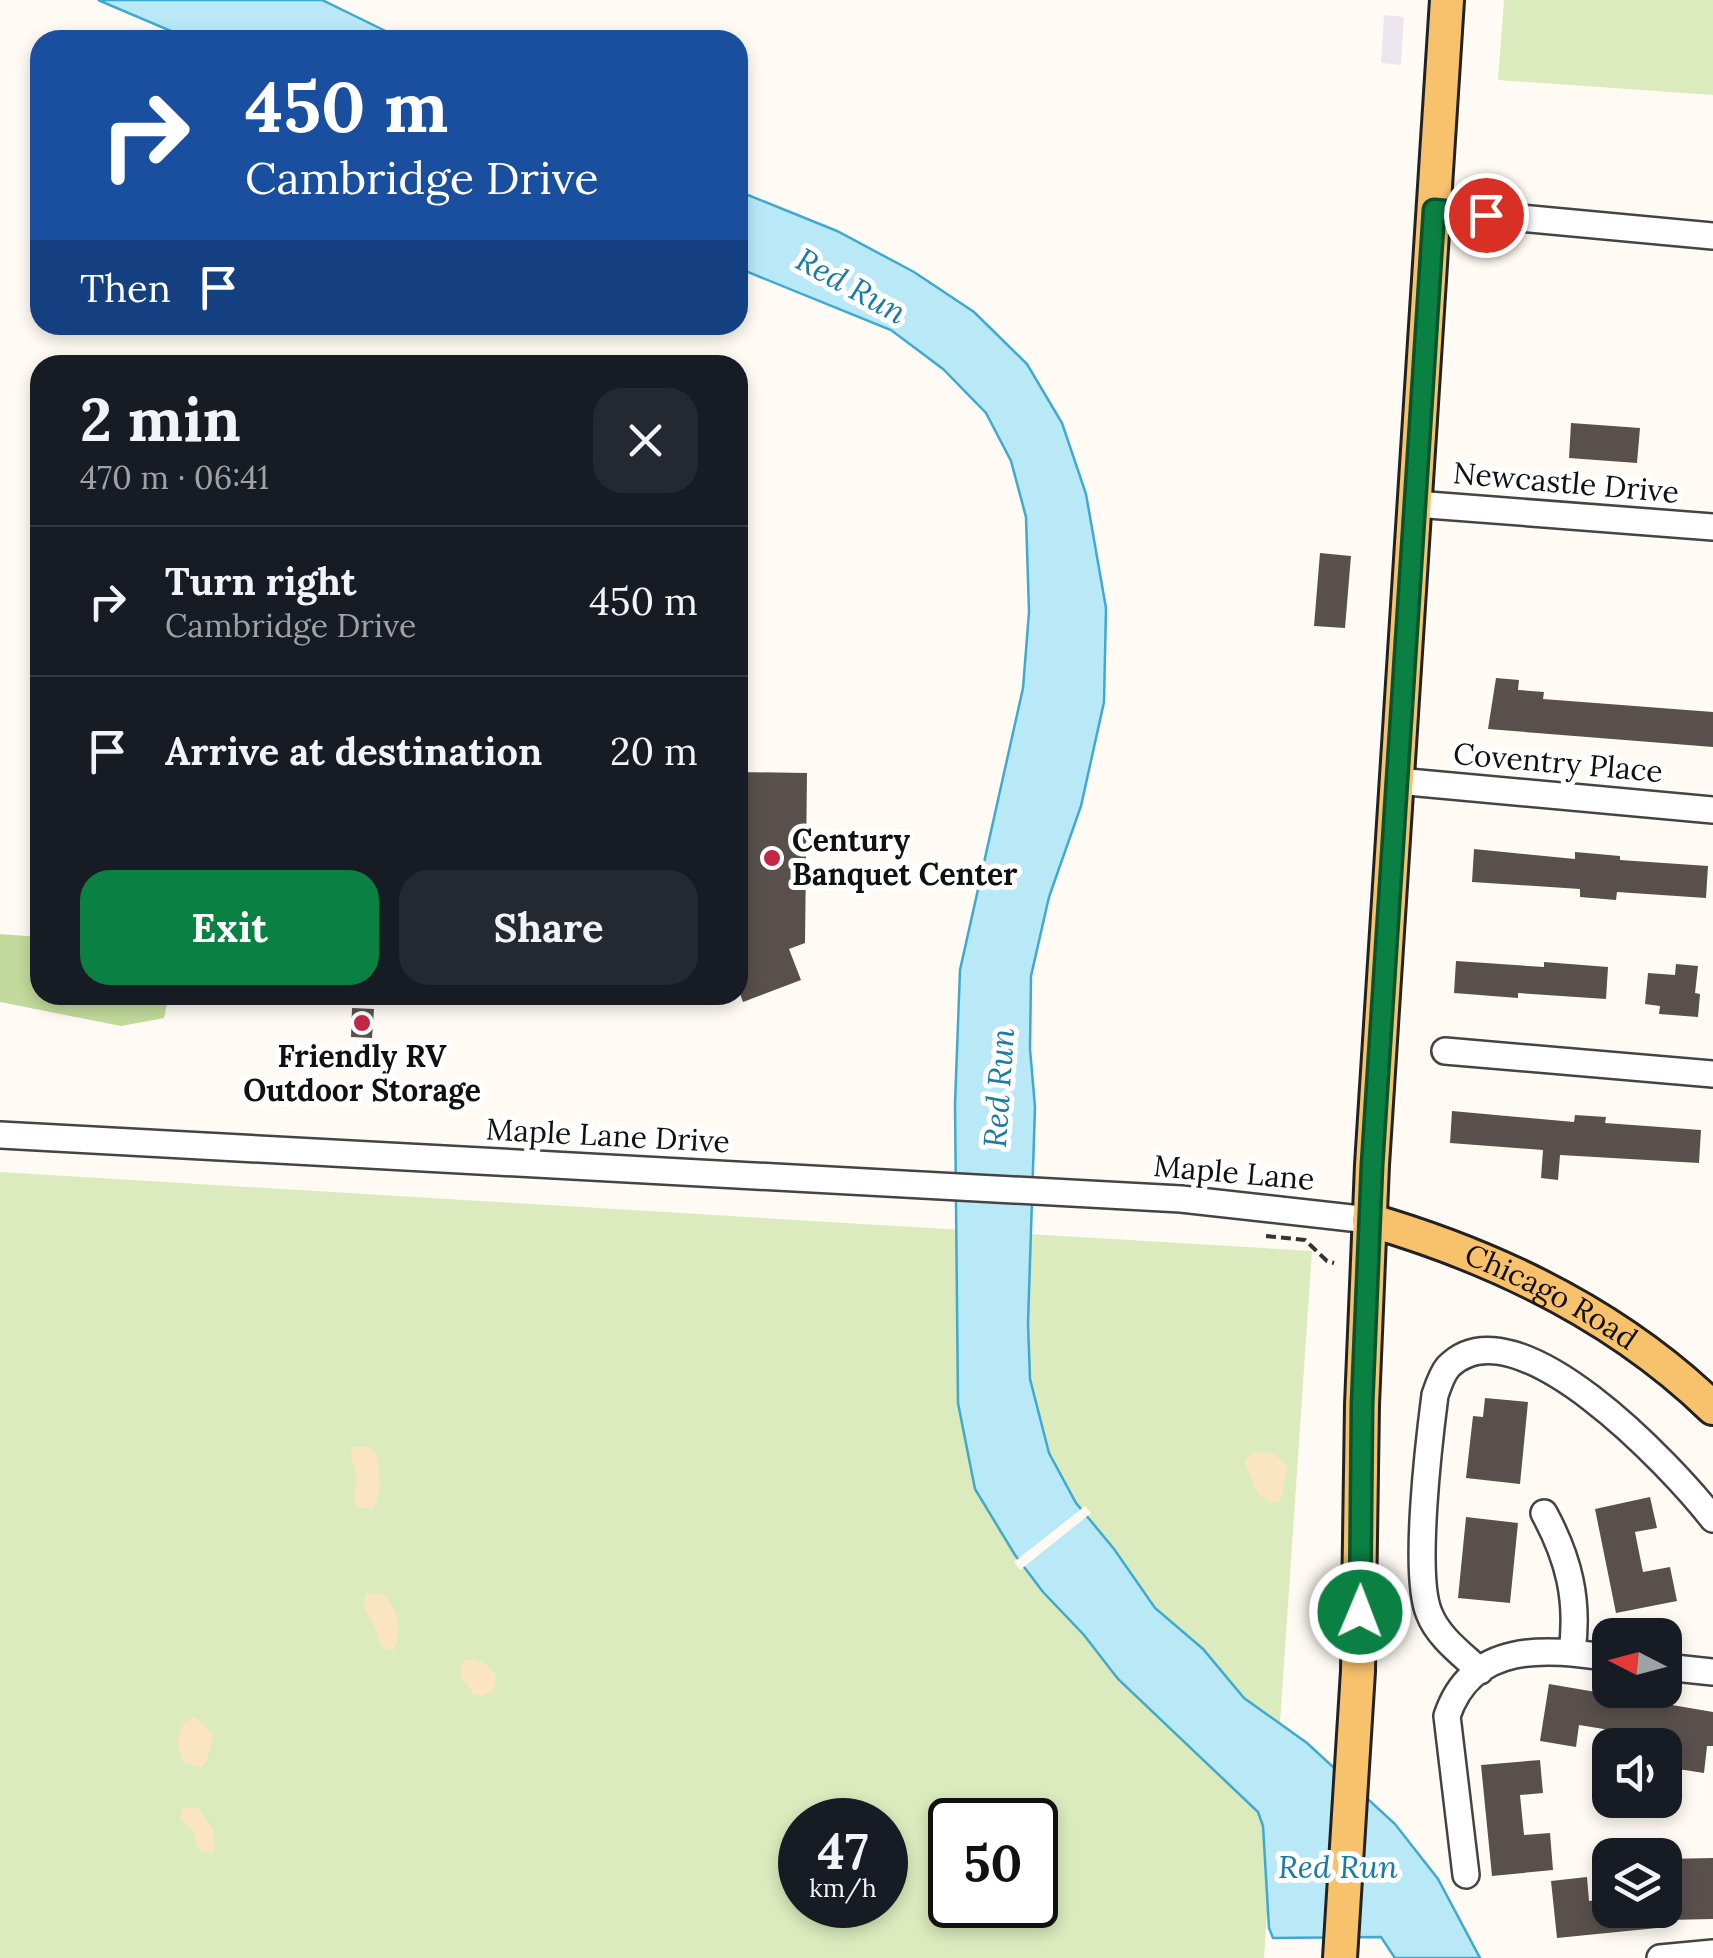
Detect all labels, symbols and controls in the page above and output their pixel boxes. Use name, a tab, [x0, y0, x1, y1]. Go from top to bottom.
text: 450 m	[245, 62, 448, 151]
icon: right	[80, 70, 210, 200]
text: Cambridge Drive	[245, 149, 599, 206]
pin	[1444, 173, 1529, 258]
icon: arrive	[1459, 188, 1514, 243]
water label: Red Run	[789, 239, 914, 333]
icon: arrive	[191, 260, 246, 315]
text: Then	[80, 264, 171, 312]
text: 2 min	[80, 381, 241, 457]
button: close	[593, 388, 698, 493]
street label: Newcastle Drive	[1452, 453, 1681, 511]
text: 470 m · 06:41	[80, 457, 269, 498]
text: Turn right	[165, 557, 356, 605]
icon: right	[80, 574, 135, 629]
text: 450 m	[589, 577, 698, 625]
text: Cambridge Drive	[165, 605, 416, 646]
icon: arrive	[80, 724, 135, 779]
text: Arrive at destination	[165, 727, 542, 775]
text: 20 m	[610, 727, 698, 775]
street label: Coventry Place	[1452, 734, 1664, 791]
place label: Century Banquet Center	[792, 821, 1018, 893]
marker: Century Banquet Center	[761, 847, 783, 869]
button: Exit	[80, 870, 379, 985]
button: Share	[399, 870, 698, 985]
marker: Friendly RV Outdoor Storage	[351, 1012, 373, 1034]
water label: Red Run	[974, 1026, 1023, 1149]
place label: Friendly RV Outdoor Storage	[243, 1037, 481, 1110]
street label: Maple Lane Drive	[485, 1110, 731, 1160]
street label: Maple Lane	[1152, 1146, 1316, 1198]
street label: Chicago Road	[1459, 1235, 1645, 1358]
position arrow	[1308, 1560, 1412, 1664]
north arrow	[1592, 1618, 1682, 1708]
map controls	[1592, 1618, 1682, 1928]
button: sound	[1592, 1728, 1682, 1818]
speed limit sign: 50	[928, 1798, 1058, 1928]
text: 47	[818, 1819, 868, 1883]
button: layers	[1592, 1838, 1682, 1928]
water label: Red Run	[1278, 1846, 1398, 1887]
text: km/h	[809, 1872, 877, 1904]

